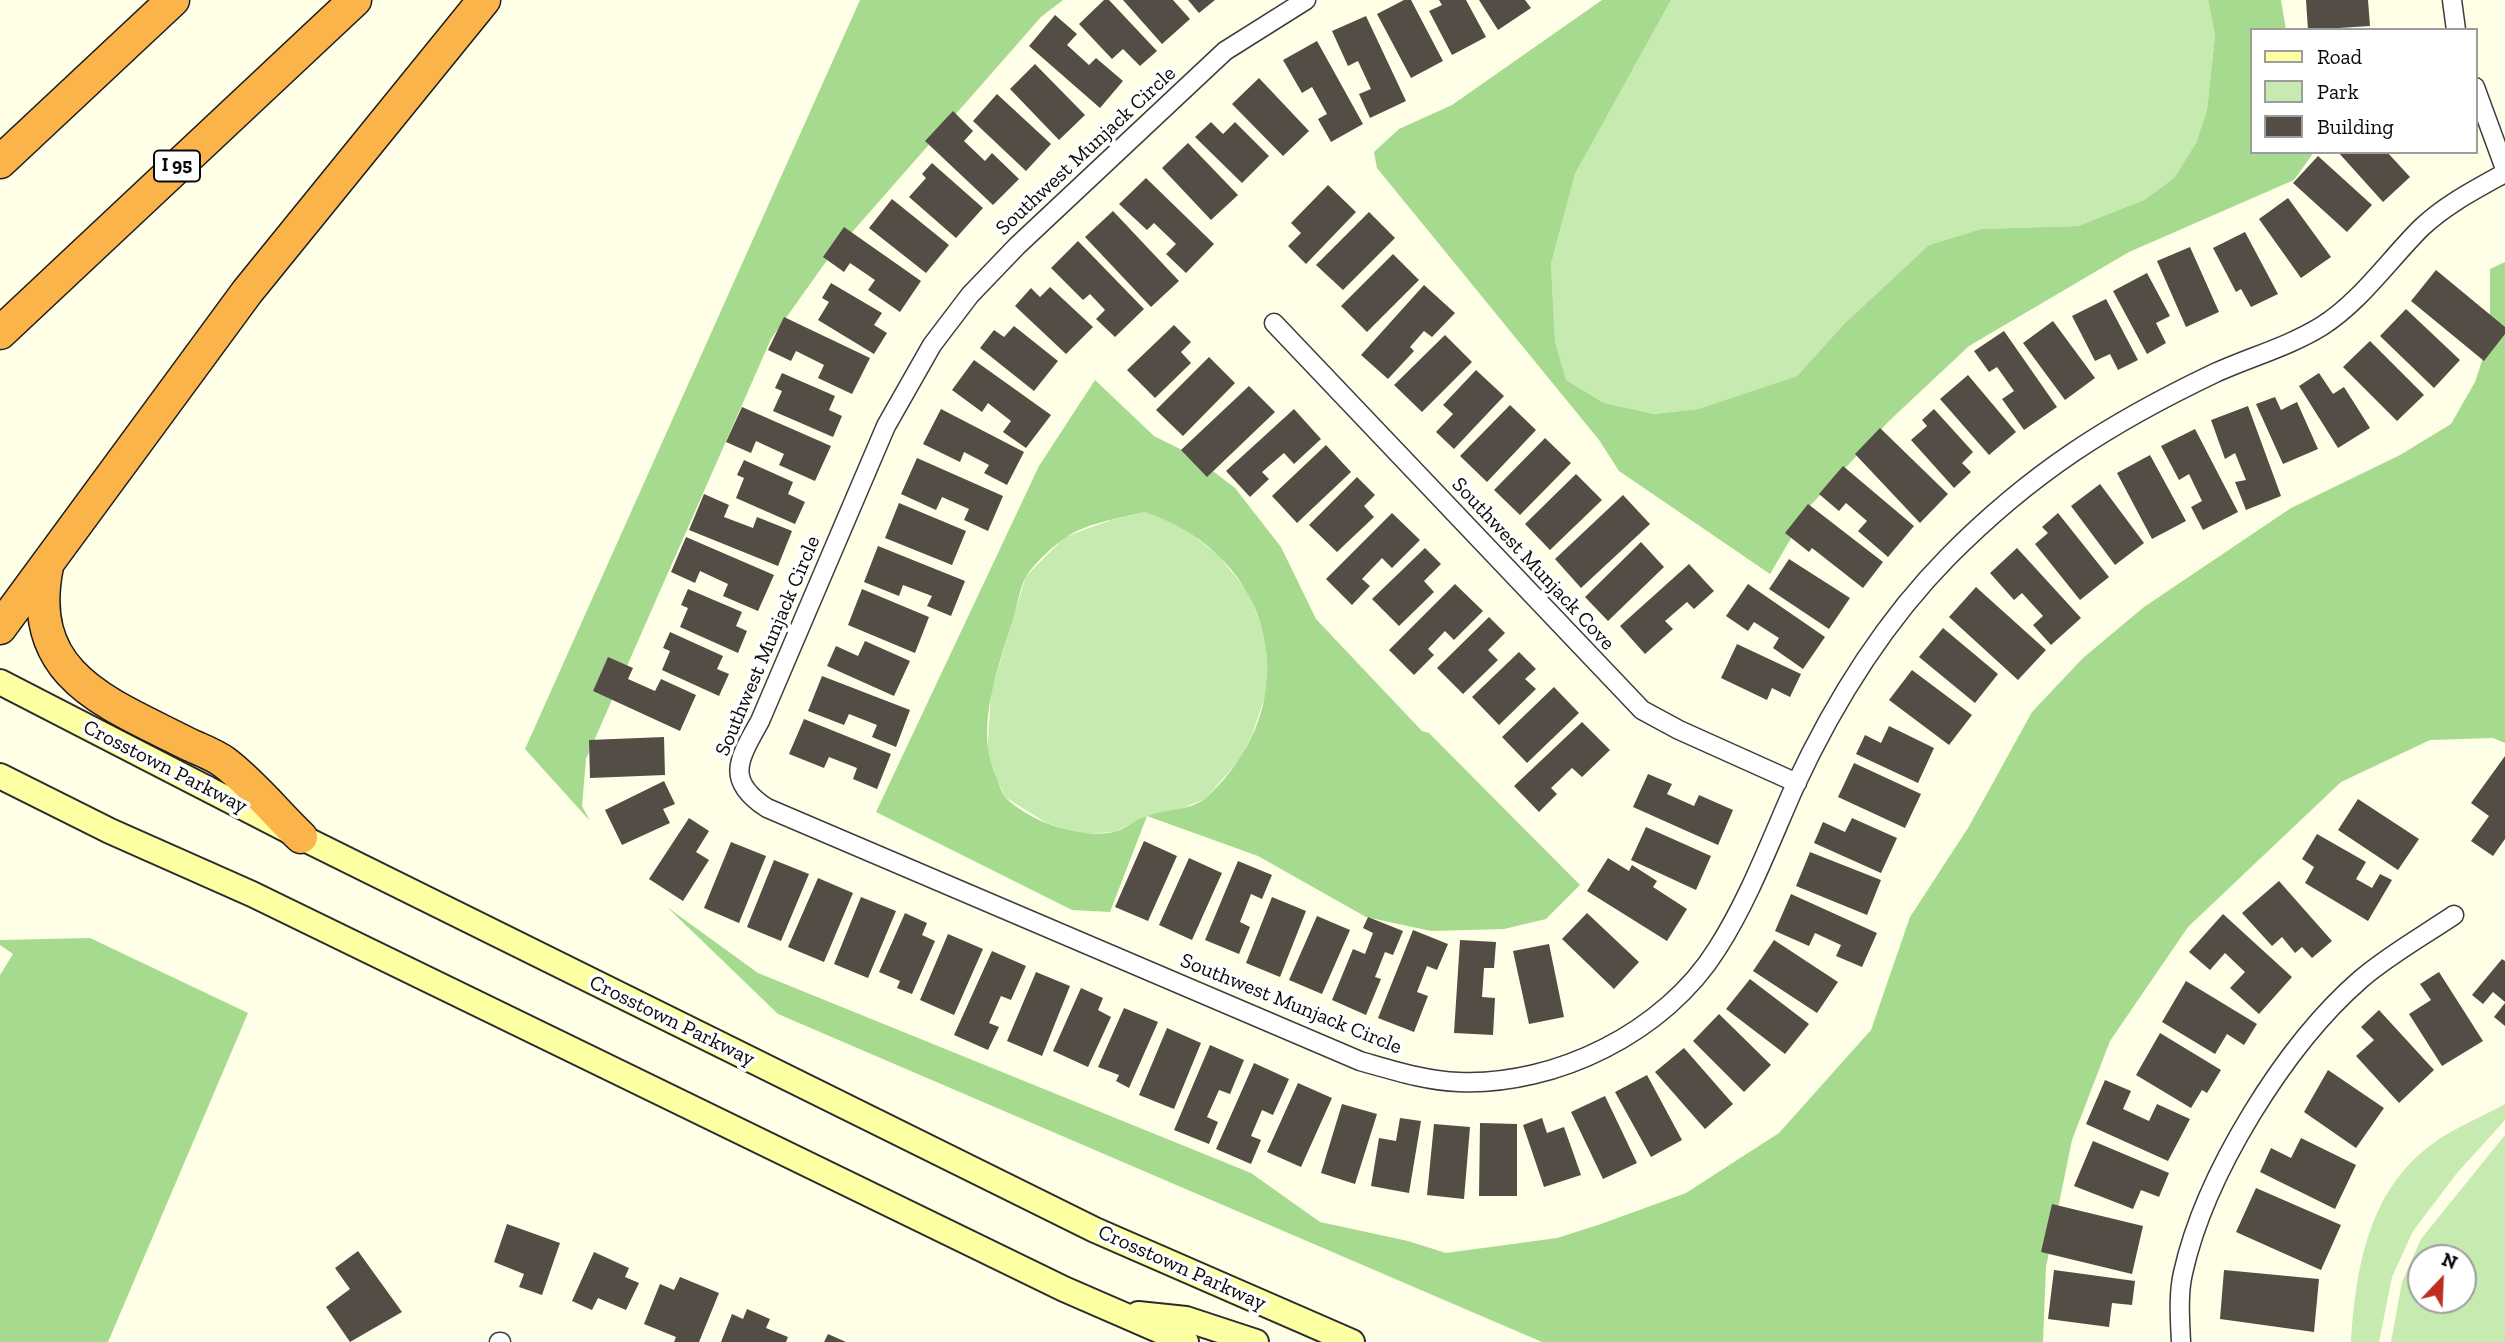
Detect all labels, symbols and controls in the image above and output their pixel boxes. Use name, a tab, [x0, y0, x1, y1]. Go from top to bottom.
legend	[2250, 28, 2477, 154]
text: Road	[2317, 44, 2362, 69]
street label: Southwest Munjack Circle	[991, 61, 1181, 241]
text: Park	[2317, 79, 2359, 104]
text: Building	[2317, 114, 2394, 139]
road number: I 95	[154, 150, 200, 182]
street label: Southwest Munjack Cove	[1446, 472, 1620, 656]
street label: Southwest Munjack Circle	[710, 532, 826, 760]
street label: Crosstown Parkway	[79, 715, 251, 819]
street label: Southwest Munjack Circle	[1177, 948, 1405, 1060]
street label: Crosstown Parkway	[585, 970, 759, 1072]
street label: Crosstown Parkway	[1094, 1220, 1270, 1316]
north arrow	[2407, 1244, 2477, 1314]
text: N	[2438, 1248, 2461, 1274]

